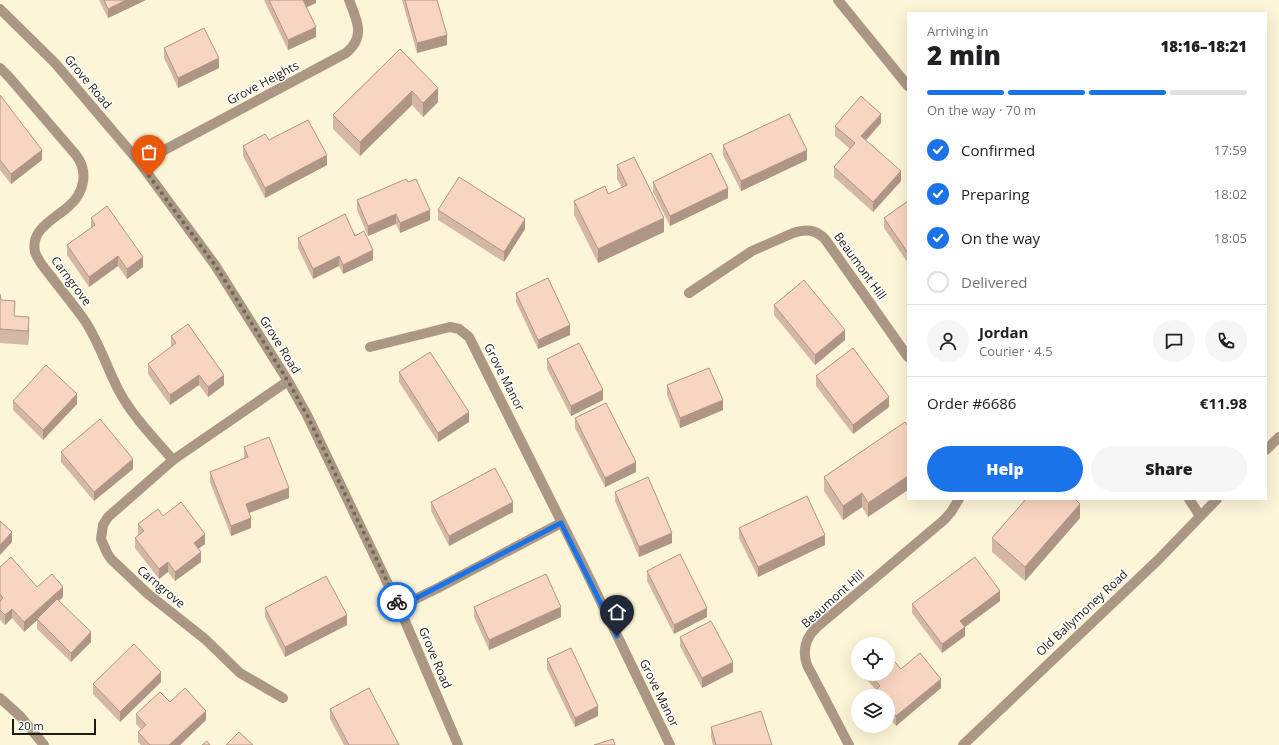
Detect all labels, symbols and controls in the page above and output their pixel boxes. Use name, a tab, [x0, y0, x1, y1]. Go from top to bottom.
text: Arriving in	[927, 22, 989, 40]
text: 18:16–18:21	[1161, 36, 1247, 56]
text: 2 min	[927, 37, 1001, 73]
street label: Grove Road	[61, 51, 116, 112]
street label: Grove Heights	[224, 56, 302, 109]
text: On the way · 70 m	[927, 101, 1036, 119]
pin	[132, 135, 166, 176]
icon: check	[927, 139, 949, 161]
text: Confirmed	[961, 140, 1035, 160]
icon: bag	[138, 141, 160, 163]
text: 17:59	[1214, 141, 1247, 159]
icon: check	[927, 183, 949, 205]
text: Preparing	[961, 184, 1029, 204]
text: 18:02	[1214, 185, 1247, 203]
icon: check	[927, 227, 949, 249]
text: On the way	[961, 228, 1040, 248]
street label: Beaumont Hill	[830, 229, 891, 303]
text: 18:05	[1214, 229, 1247, 247]
street label: Carngrove	[47, 252, 96, 309]
text: Delivered	[961, 272, 1028, 292]
street label: Grove Road	[256, 313, 305, 377]
button: person	[927, 320, 969, 362]
button: chat	[1153, 320, 1195, 362]
button: phone	[1205, 320, 1247, 362]
text: Jordan	[979, 322, 1028, 342]
street label: Grove Manor	[480, 340, 529, 414]
text: Courier · 4.5	[979, 342, 1053, 360]
text: Order #6686	[927, 393, 1016, 413]
text: €11.98	[1200, 393, 1247, 413]
button: Help	[927, 446, 1083, 492]
button: Share	[1091, 446, 1247, 492]
street label: Carngrove	[134, 562, 189, 612]
street label: Beaumont Hill	[797, 566, 868, 632]
street label: Old Ballymoney Road	[1032, 566, 1131, 660]
courier	[377, 582, 417, 622]
icon: bike	[386, 591, 408, 613]
pin	[600, 595, 634, 636]
icon: home	[606, 601, 628, 623]
street label: Grove Road	[415, 624, 456, 691]
map controls	[851, 637, 895, 733]
button: locate	[851, 637, 895, 681]
street label: Grove Manor	[636, 656, 683, 730]
button: layers	[851, 689, 895, 733]
scale bar	[12, 717, 96, 736]
text: 20 m	[18, 718, 44, 733]

